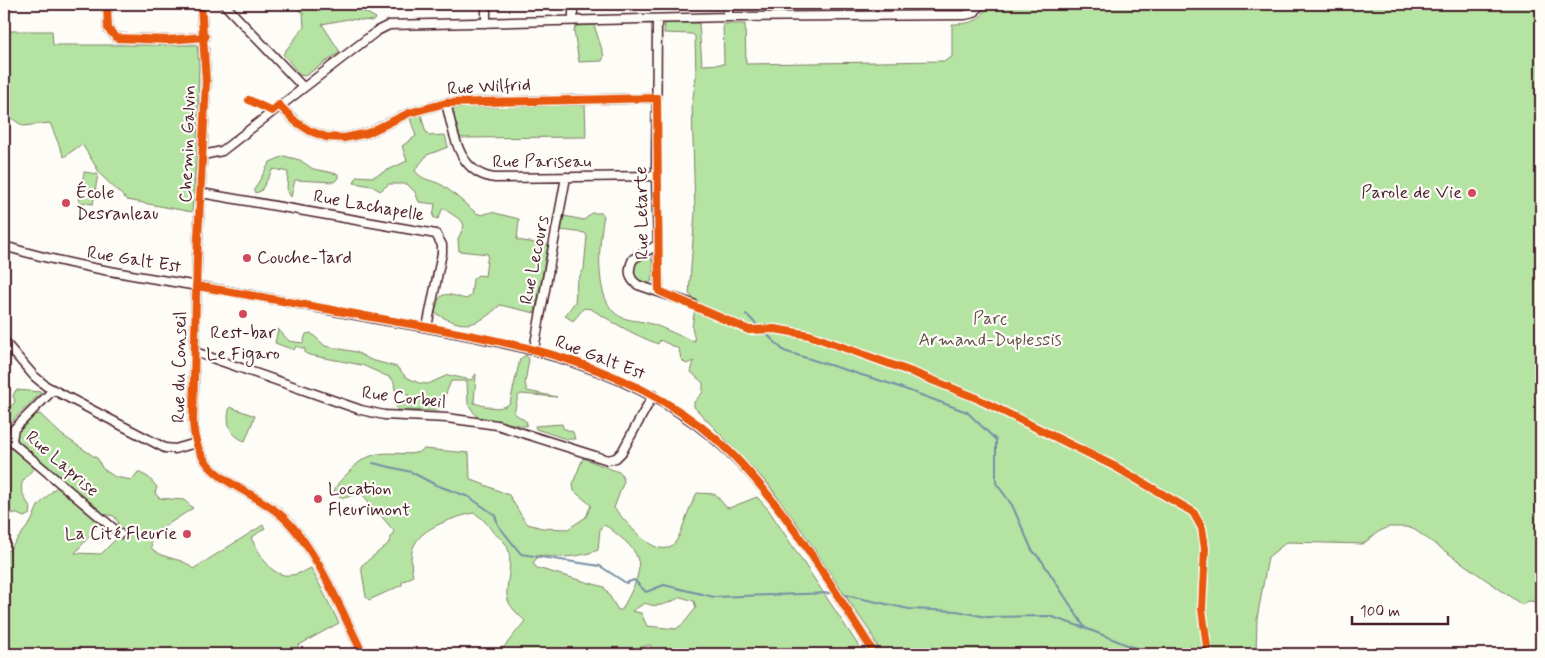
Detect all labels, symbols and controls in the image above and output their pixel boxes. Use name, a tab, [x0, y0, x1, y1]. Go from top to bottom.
street label: Rue Wilfrid	[447, 73, 531, 101]
street label: Chemin Galvin	[174, 85, 202, 203]
street label: Rue Pariseau	[493, 150, 591, 174]
street label: Rue Letarte	[629, 166, 655, 260]
place label: École Desranleau	[76, 181, 158, 226]
place label: Parole de Vie	[1361, 181, 1462, 205]
street label: Rue Lachapelle	[312, 184, 426, 228]
marker: Parole de Vie	[1466, 187, 1478, 199]
marker: École Desranleau	[60, 197, 72, 209]
street label: Rue Lecours	[515, 213, 555, 307]
street label: Rue Galt Est	[85, 241, 183, 279]
place label: Couche-Tard	[257, 246, 352, 270]
marker: Couche-Tard	[241, 252, 253, 264]
park label: Parc Armand-Duplessis	[918, 307, 1062, 352]
marker: Rest-bar Le Figaro	[237, 308, 249, 320]
street label: Rue du Conseil	[167, 311, 193, 423]
place label: Rest-bar Le Figaro	[206, 321, 280, 367]
street label: Rue Galt Est	[551, 330, 649, 386]
street label: Rue Corbeil	[360, 381, 448, 415]
street label: Rue Laprise	[20, 425, 104, 503]
place label: Location Fleurimont	[328, 477, 411, 522]
marker: Location Fleurimont	[312, 493, 324, 505]
place label: La Cité Fleurie	[65, 522, 177, 546]
marker: La Cité Fleurie	[181, 528, 193, 540]
scale bar	[1352, 593, 1449, 625]
text: 100 m	[1360, 602, 1400, 622]

